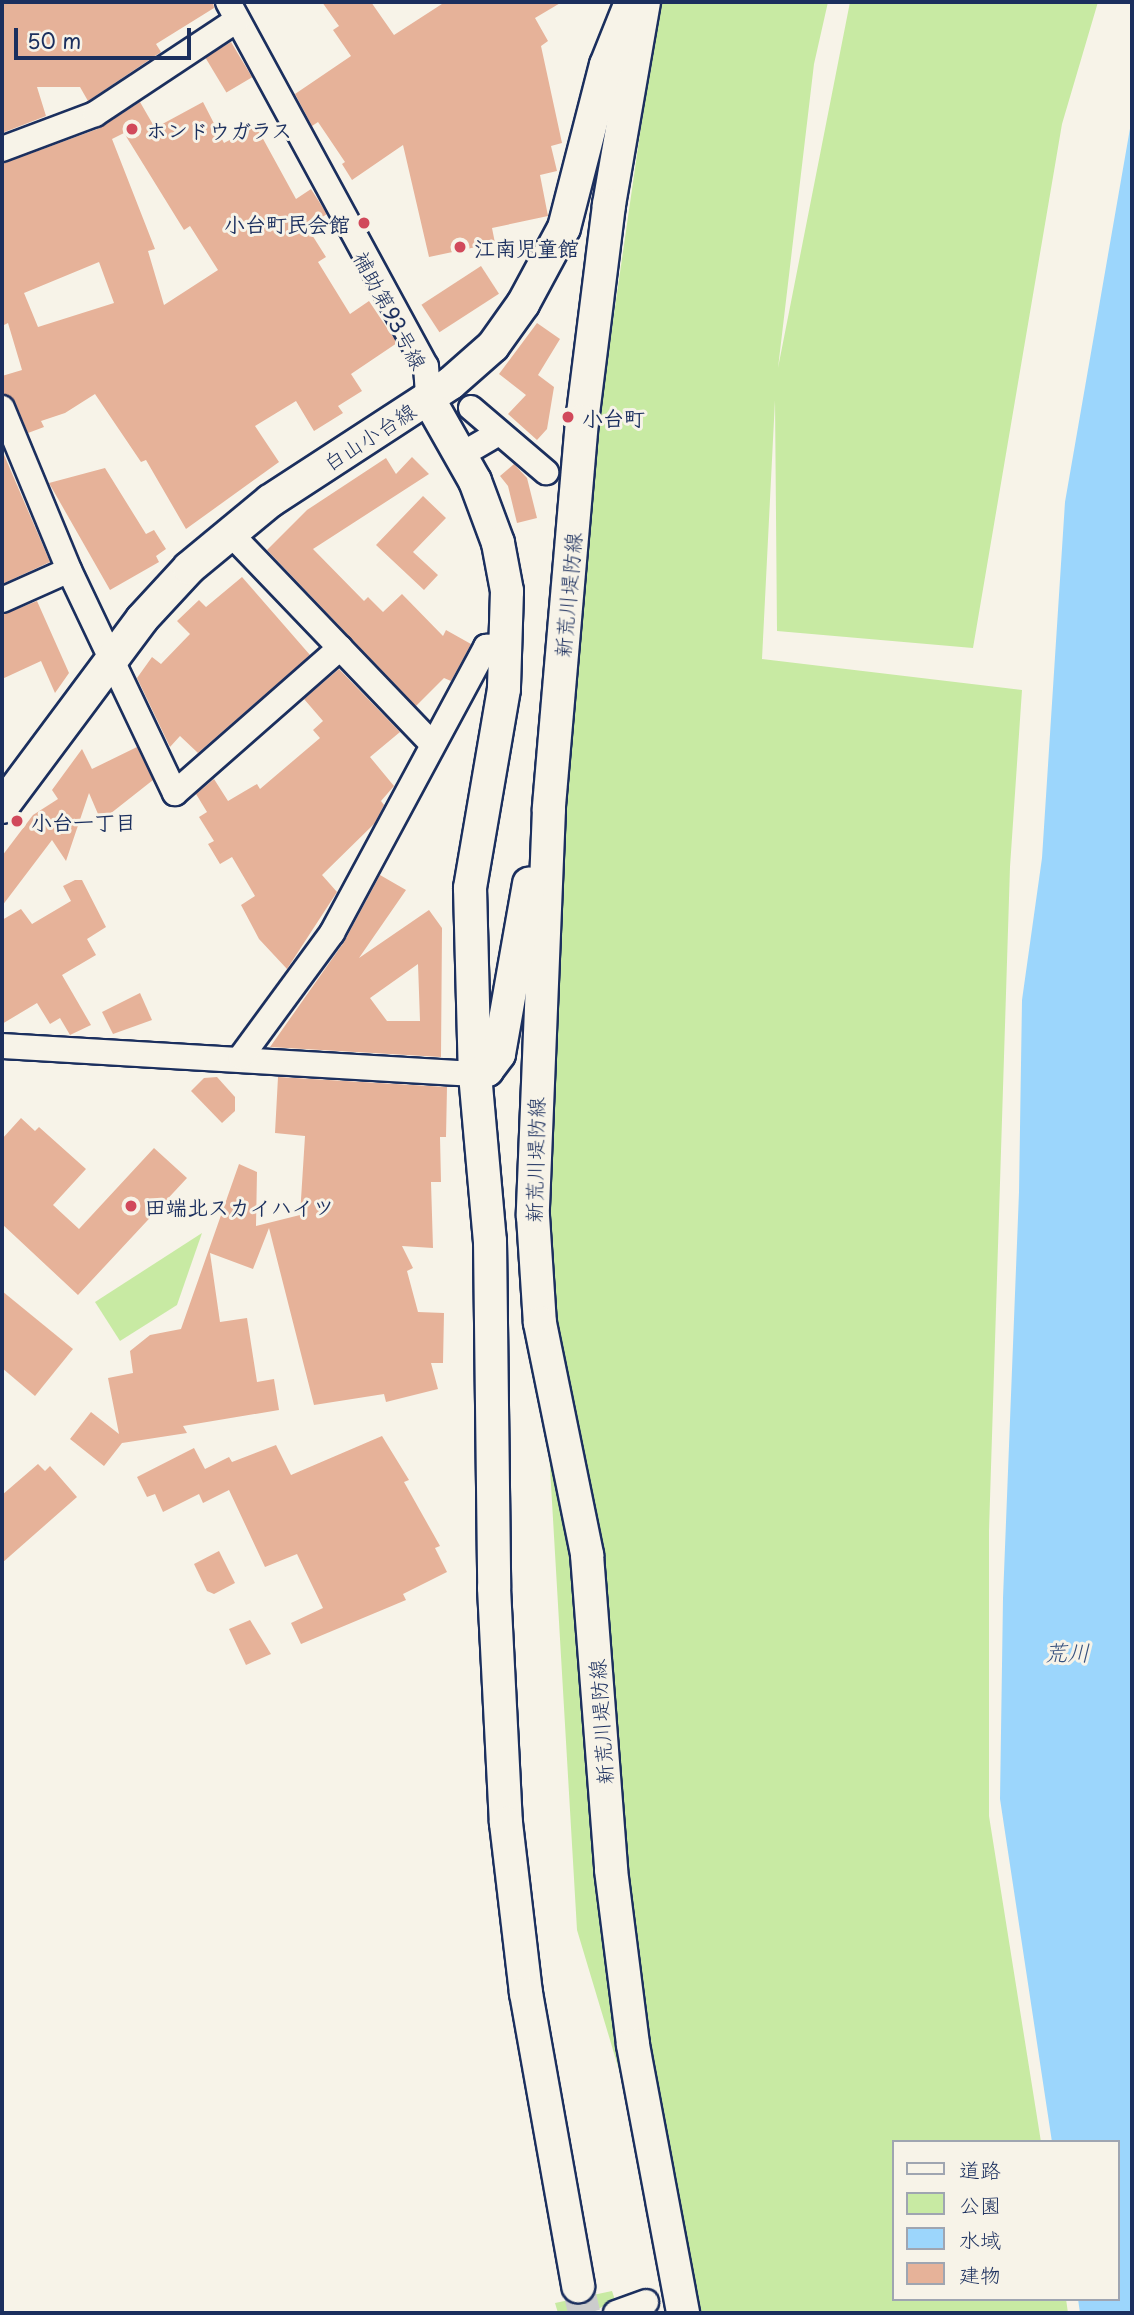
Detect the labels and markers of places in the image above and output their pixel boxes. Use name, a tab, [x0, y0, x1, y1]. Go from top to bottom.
place label: ホンドウガラス	[146, 116, 293, 142]
marker: ホンドウガラス	[124, 121, 140, 137]
place label: 小台町民会館	[224, 210, 350, 236]
marker: 小台町民会館	[356, 215, 372, 231]
place label: 江南児童館	[474, 234, 579, 260]
marker: 江南児童館	[452, 239, 468, 255]
place label: 小台町	[582, 404, 645, 430]
marker: 小台町	[560, 409, 576, 425]
place label: 小台一丁目	[31, 808, 136, 834]
marker: 小台一丁目	[9, 813, 25, 829]
place label: 田端北スカイハイツ	[145, 1193, 334, 1219]
marker: 田端北スカイハイツ	[123, 1198, 139, 1214]

